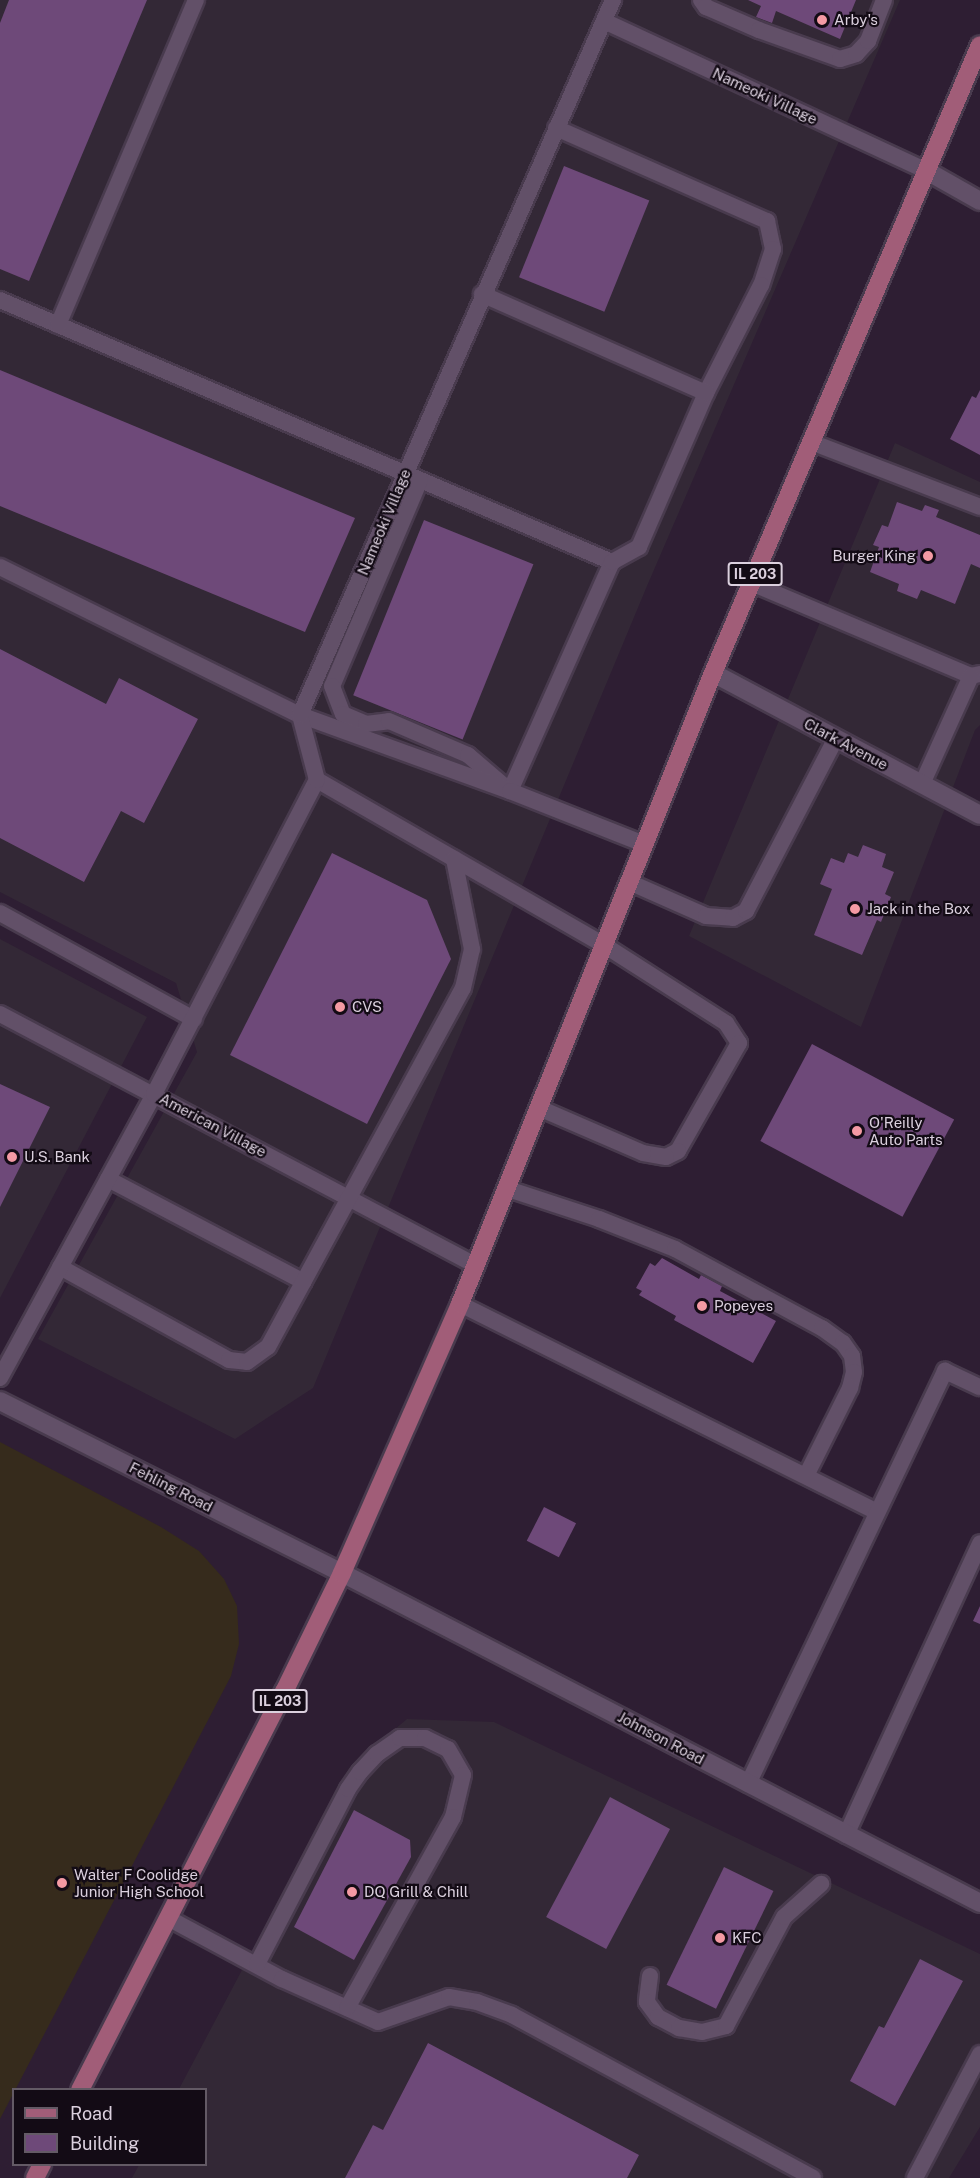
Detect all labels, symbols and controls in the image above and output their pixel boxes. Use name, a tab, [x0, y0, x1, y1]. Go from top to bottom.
place label: Arby's	[834, 11, 878, 29]
marker: Arby's	[815, 13, 829, 27]
street label: Nameoki Village	[710, 64, 820, 128]
street label: Nameoki Village	[353, 466, 415, 578]
place label: Burger King	[832, 547, 916, 565]
marker: Burger King	[921, 549, 935, 563]
road number: IL 203	[726, 563, 783, 585]
street label: Clark Avenue	[801, 714, 891, 774]
place label: Jack in the Box	[867, 900, 971, 918]
marker: Jack in the Box	[848, 902, 862, 916]
place label: CVS	[352, 998, 382, 1016]
marker: CVS	[333, 1000, 347, 1014]
street label: American Village	[156, 1089, 270, 1161]
place label: O'Reilly Auto Parts	[869, 1113, 943, 1148]
marker: O'Reilly Auto Parts	[850, 1124, 864, 1138]
place label: U.S. Bank	[24, 1148, 90, 1166]
marker: U.S. Bank	[5, 1150, 19, 1164]
place label: Popeyes	[714, 1297, 773, 1315]
marker: Popeyes	[695, 1299, 709, 1313]
street label: Fehling Road	[126, 1458, 216, 1516]
road number: IL 203	[252, 1690, 308, 1712]
street label: Johnson Road	[615, 1708, 707, 1768]
place label: Walter F Coolidge Junior High School	[74, 1865, 204, 1900]
marker: Walter F Coolidge Junior High School	[55, 1876, 69, 1890]
place label: DQ Grill & Chill	[364, 1883, 468, 1901]
marker: DQ Grill & Chill	[345, 1885, 359, 1899]
place label: KFC	[732, 1929, 761, 1947]
marker: KFC	[713, 1931, 727, 1945]
legend	[12, 2088, 207, 2166]
text: Road	[70, 2103, 113, 2124]
text: Building	[70, 2133, 139, 2154]

